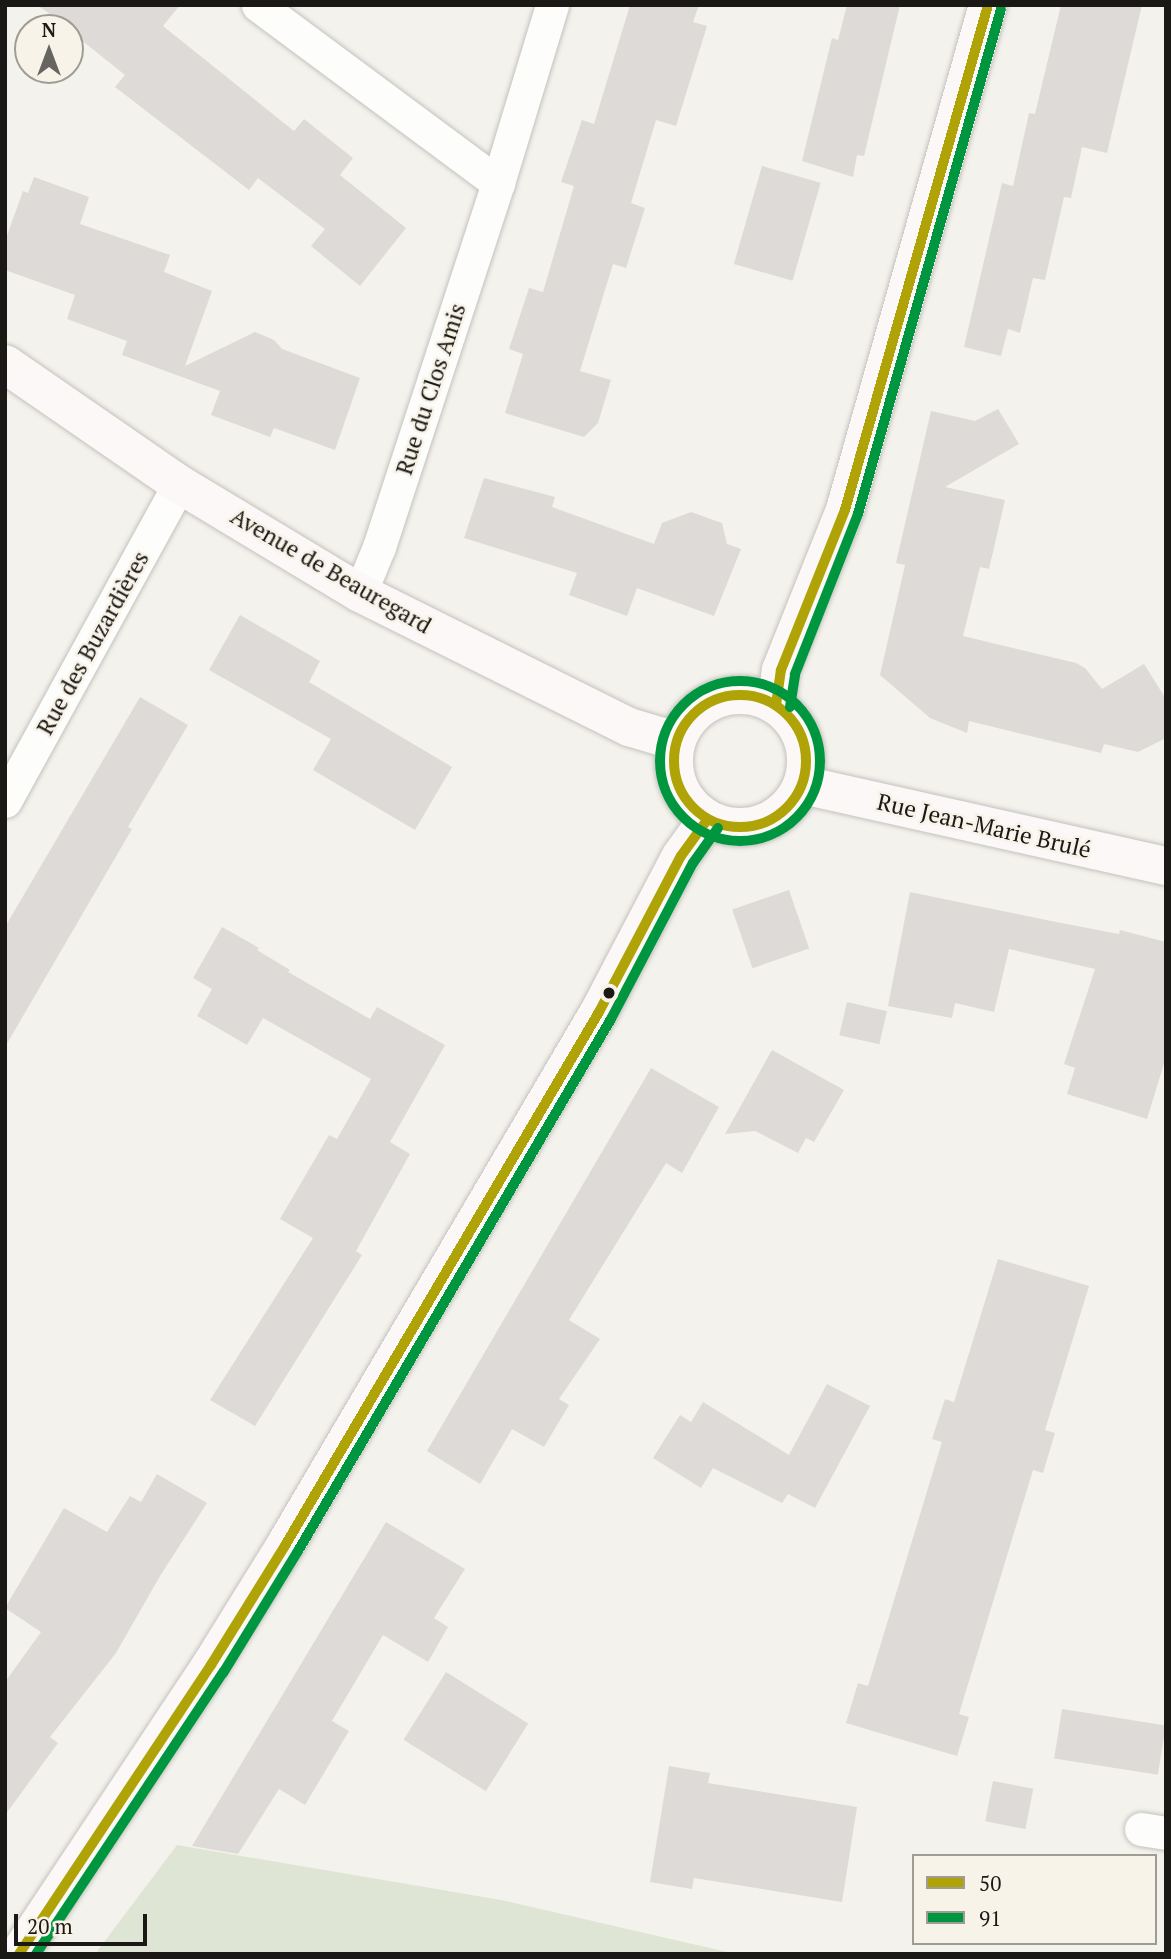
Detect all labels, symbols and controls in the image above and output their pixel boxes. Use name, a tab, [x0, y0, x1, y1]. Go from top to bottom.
north arrow	[14, 14, 84, 84]
text: N	[42, 17, 56, 42]
street label: Rue du Clos Amis	[390, 300, 472, 478]
street label: Avenue de Beauregard	[226, 502, 436, 640]
street label: Rue des Buzardières	[31, 546, 155, 740]
street label: Rue Jean-Marie Brulé	[874, 788, 1094, 864]
unlabelled marker	[602, 986, 616, 1000]
legend	[912, 1854, 1157, 1945]
text: 50	[979, 1869, 1001, 1897]
scale bar	[18, 1899, 150, 1943]
text: 91	[979, 1904, 1001, 1932]
text: 20 m	[27, 1912, 73, 1940]

